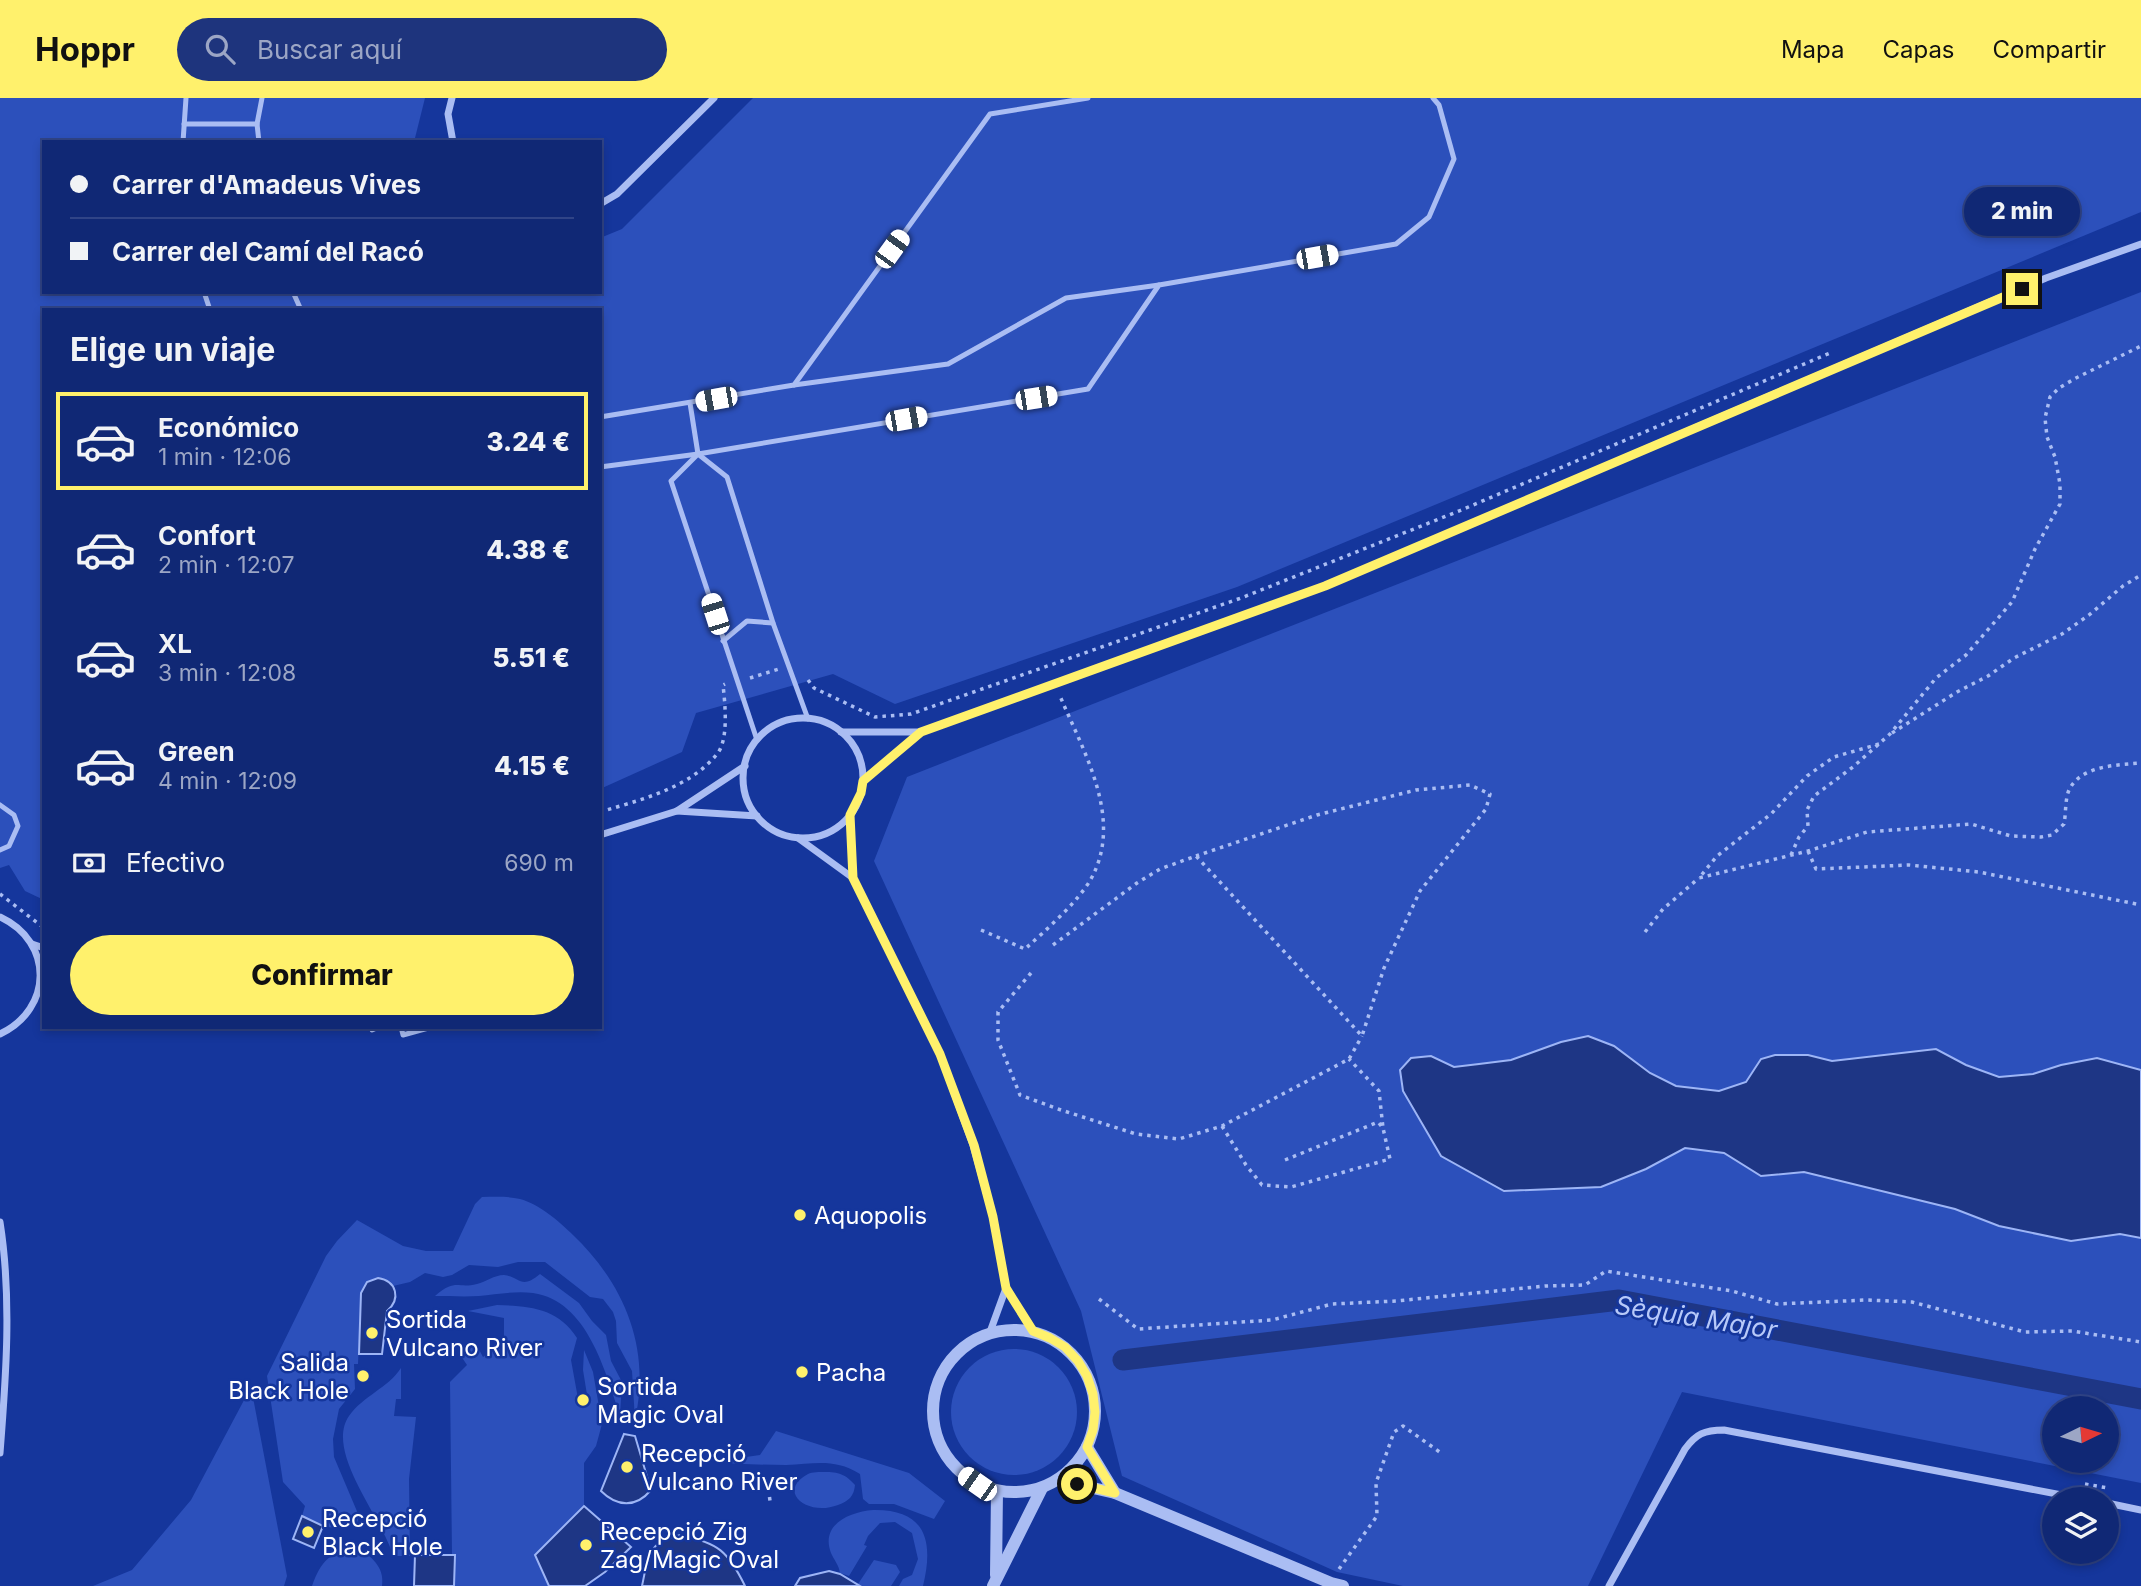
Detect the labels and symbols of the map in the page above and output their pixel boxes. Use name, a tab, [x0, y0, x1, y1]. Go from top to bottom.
callout: 2 min	[1964, 188, 2080, 236]
car	[872, 226, 913, 272]
car	[1295, 243, 1340, 271]
route end	[2006, 273, 2038, 305]
car	[1014, 384, 1059, 412]
car	[694, 385, 739, 413]
car	[884, 405, 929, 433]
car	[699, 591, 732, 637]
place label: Aquopolis	[814, 1201, 927, 1230]
marker: Aquopolis	[792, 1207, 808, 1223]
water label: Sèquia Major	[1613, 1289, 1780, 1345]
place label: Sortida Vulcano River	[386, 1305, 543, 1362]
marker: Sortida Vulcano River	[364, 1325, 380, 1341]
place label: Salida Black Hole	[228, 1348, 349, 1405]
place label: Pacha	[816, 1358, 886, 1387]
marker: Pacha	[794, 1364, 810, 1380]
marker: Salida Black Hole	[355, 1368, 371, 1384]
place label: Sortida Magic Oval	[597, 1372, 724, 1429]
marker: Sortida Magic Oval	[575, 1392, 591, 1408]
north arrow	[2042, 1396, 2119, 1474]
place label: Recepció Vulcano River	[641, 1439, 798, 1496]
marker: Recepció Vulcano River	[619, 1459, 635, 1475]
car	[954, 1463, 1001, 1505]
route start	[1061, 1468, 1093, 1500]
place label: Recepció Black Hole	[322, 1504, 443, 1561]
place label: Recepció Zig Zag/Magic Oval	[600, 1517, 779, 1574]
marker: Recepció Black Hole	[300, 1524, 316, 1540]
marker: Recepció Zig Zag/Magic Oval	[578, 1537, 594, 1553]

